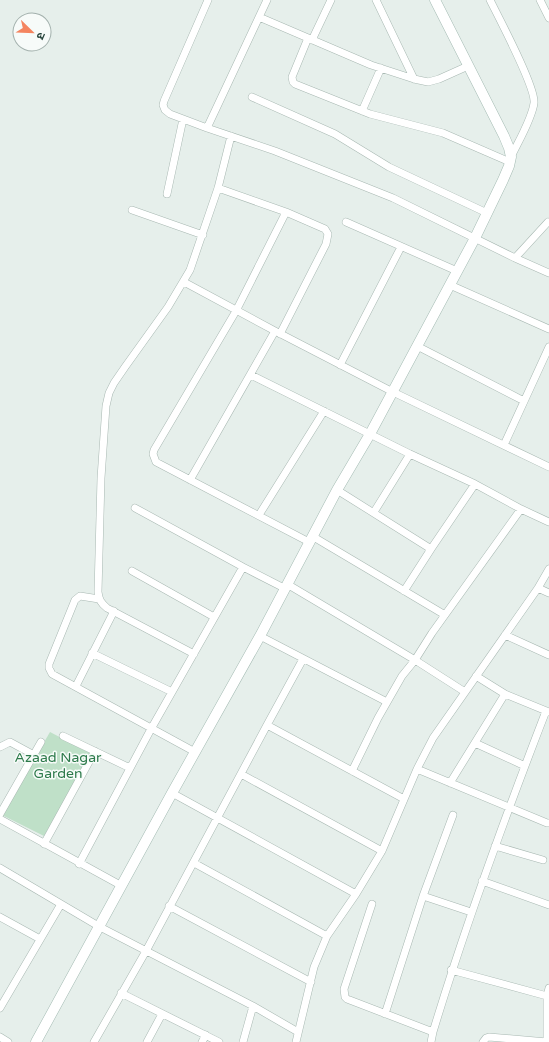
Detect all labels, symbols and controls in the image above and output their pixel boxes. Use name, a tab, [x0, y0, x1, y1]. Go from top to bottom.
north arrow	[12, 12, 52, 52]
text: उ	[33, 30, 48, 42]
park label: Azaad Nagar Garden	[15, 749, 102, 782]

